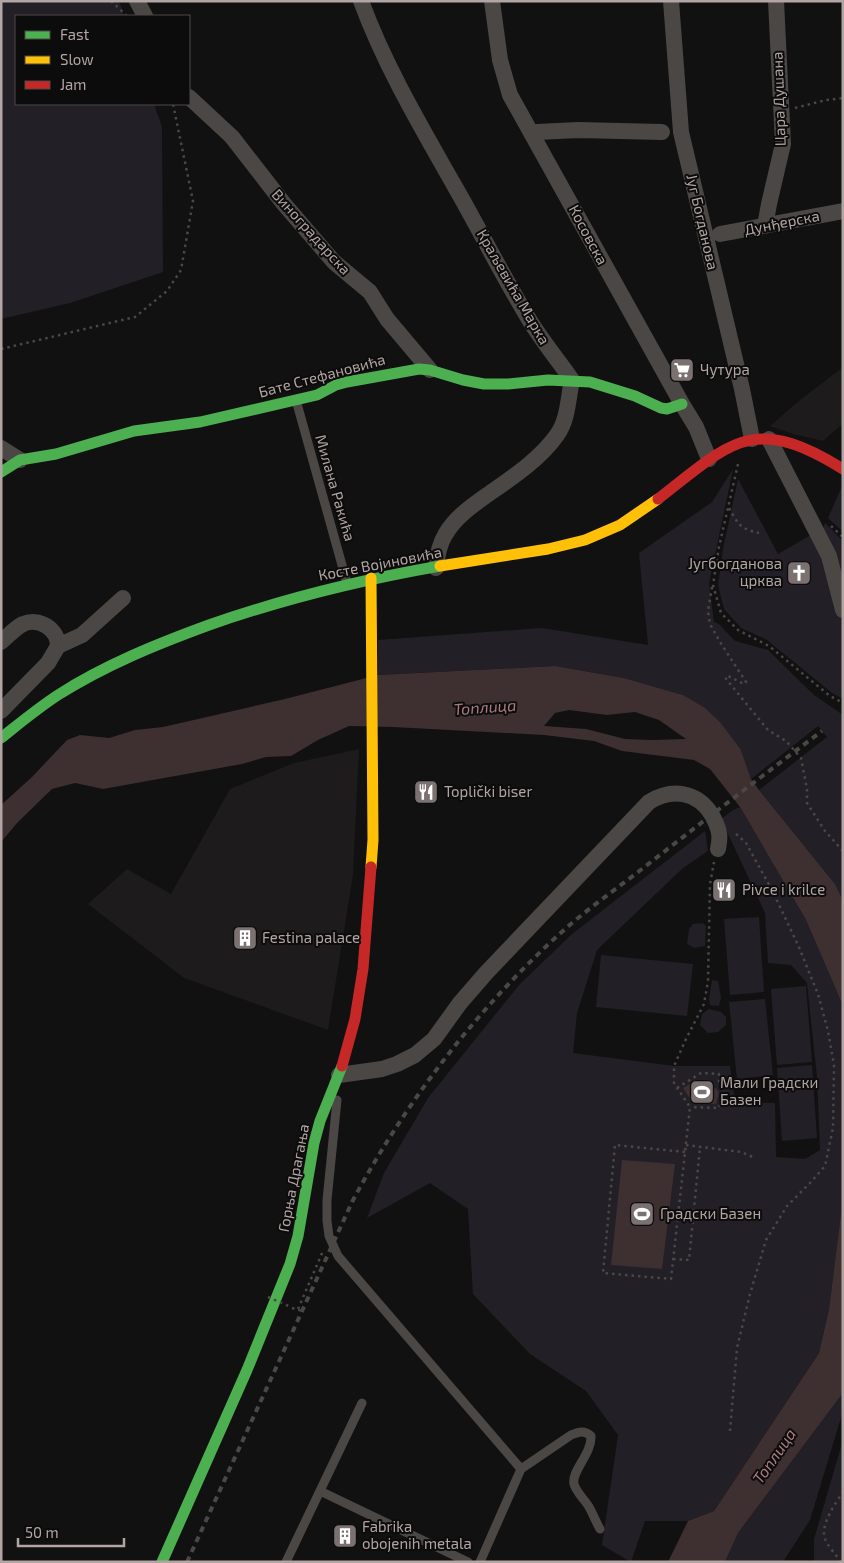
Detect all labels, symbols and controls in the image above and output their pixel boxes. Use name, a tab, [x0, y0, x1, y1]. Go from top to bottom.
legend	[15, 15, 190, 105]
text: Fast	[60, 25, 90, 43]
text: Slow	[60, 50, 94, 68]
street label: Цара Душана	[767, 51, 790, 147]
text: Jam	[60, 75, 86, 93]
street label: Југ Богданова	[682, 172, 723, 272]
street label: Виноградарска	[269, 185, 355, 278]
street label: Косовска	[566, 201, 612, 268]
street label: Дунђерска	[743, 206, 821, 239]
street label: Краљевића Марка	[474, 226, 554, 347]
street label: Бате Стефановића	[256, 349, 387, 401]
supermarket icon: Чутура	[669, 357, 695, 383]
place label: Чутура	[700, 360, 750, 379]
street label: Милана Ракића	[312, 432, 360, 543]
street label: Косте Војиновића	[317, 542, 443, 585]
place label: Југбогданова црква	[688, 554, 782, 589]
church icon: Југбогданова црква	[786, 560, 812, 586]
water label: Топлица	[453, 695, 517, 718]
restaurant icon: Toplički biser	[413, 779, 439, 805]
place label: Toplički biser	[444, 782, 532, 800]
restaurant icon: Pivce i krilce	[711, 877, 737, 903]
place label: Pivce i krilce	[742, 880, 825, 898]
building icon: Festina palace	[232, 925, 258, 951]
place label: Festina palace	[262, 928, 360, 946]
place label: Мали Градски Базен	[720, 1073, 818, 1108]
sports icon: Мали Градски Базен	[689, 1079, 715, 1105]
street label: Горња Драгања	[274, 1122, 312, 1233]
sports icon: Градски Базен	[629, 1201, 655, 1227]
place label: Градски Базен	[660, 1204, 761, 1222]
water label: Топлица	[748, 1425, 799, 1487]
scale bar	[18, 1516, 124, 1548]
place label: Fabrika obojenih metala	[362, 1517, 472, 1553]
text: 50 m	[25, 1523, 59, 1541]
building icon: Fabrika obojenih metala	[332, 1523, 358, 1549]

